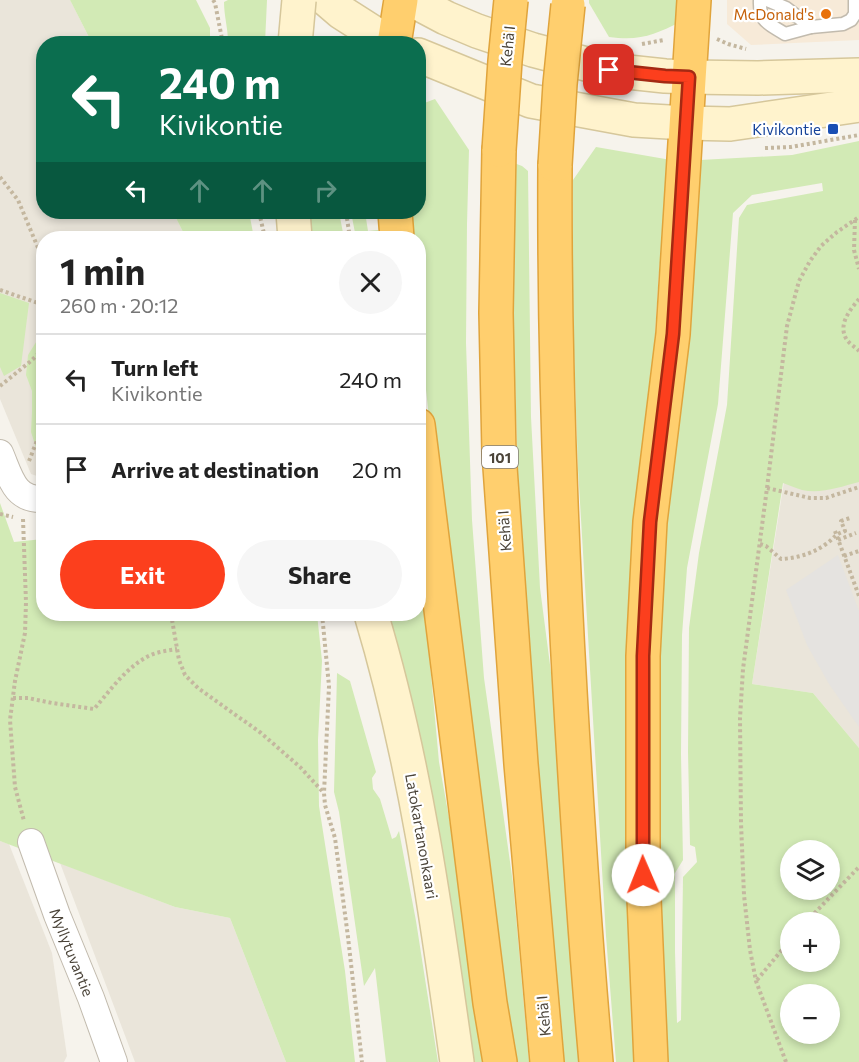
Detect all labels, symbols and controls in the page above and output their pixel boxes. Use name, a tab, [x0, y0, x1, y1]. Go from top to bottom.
place label: McDonald's	[733, 5, 814, 23]
marker: McDonald's	[819, 7, 833, 21]
street label: Kehä I	[496, 25, 518, 67]
pin	[583, 44, 634, 95]
icon: arrive	[592, 53, 625, 86]
text: 240 m	[159, 56, 281, 108]
icon: left	[60, 60, 138, 138]
text: Kivikontie	[159, 108, 283, 141]
place label: Kivikontie	[752, 120, 821, 138]
marker: Kivikontie	[826, 122, 840, 136]
icon: left	[120, 174, 153, 207]
icon: ahead	[183, 174, 216, 207]
icon: ahead	[246, 174, 279, 207]
icon: right	[309, 174, 342, 207]
text: 1 min	[60, 248, 145, 292]
button: close	[339, 251, 402, 314]
text: 260 m · 20:12	[60, 293, 178, 317]
text: Turn left	[111, 354, 198, 381]
icon: left	[60, 363, 93, 396]
text: 240 m	[339, 366, 402, 393]
text: Kivikontie	[111, 381, 203, 405]
road number: 101	[482, 446, 518, 468]
icon: arrive	[60, 453, 93, 486]
text: Arrive at destination	[111, 456, 319, 483]
text: 20 m	[352, 456, 402, 483]
street label: Kehä I	[494, 510, 514, 552]
button: Exit	[60, 540, 225, 609]
button: Share	[237, 540, 402, 609]
street label: Latokartanonkaari	[402, 772, 442, 900]
map controls	[780, 840, 840, 1044]
button: layers	[780, 840, 840, 900]
position arrow	[611, 843, 675, 907]
street label: Myllytuvantie	[46, 905, 98, 999]
button: +	[780, 912, 840, 972]
button: −	[780, 984, 840, 1044]
street label: Kehä I	[532, 995, 554, 1037]

